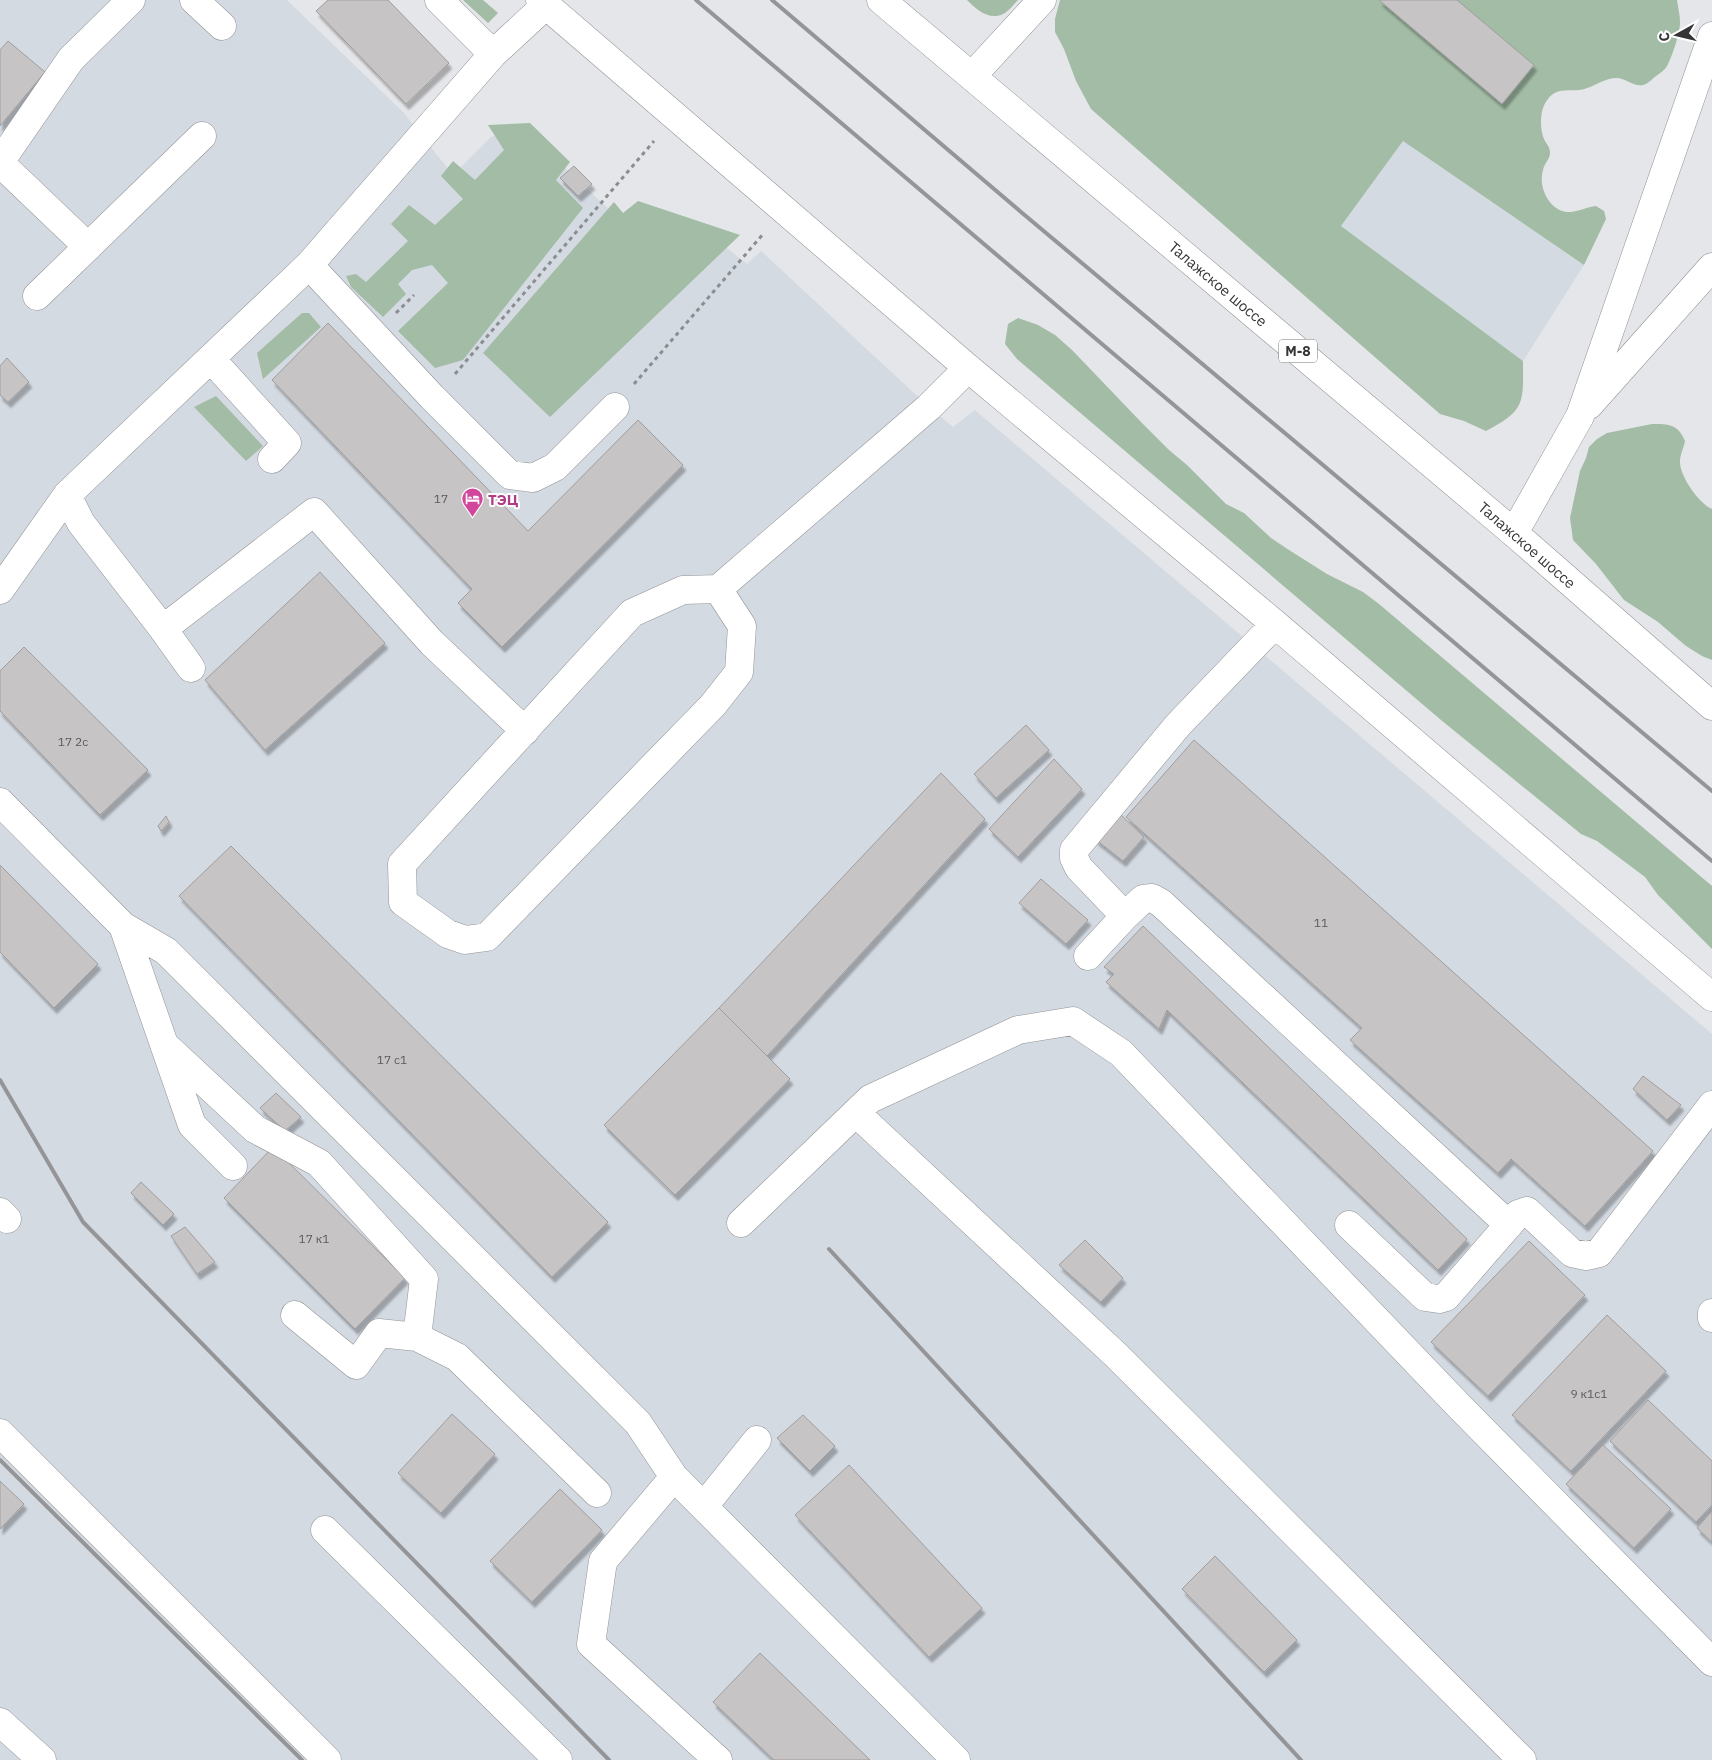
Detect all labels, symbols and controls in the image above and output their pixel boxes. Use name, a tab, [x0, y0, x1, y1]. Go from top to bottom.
north arrow	[1652, 10, 1702, 60]
text: С	[1655, 31, 1674, 43]
street label: Талажское шоссе	[1165, 237, 1271, 331]
road number: М-8	[1279, 340, 1317, 362]
hotel icon: ТЭЦ	[460, 487, 484, 518]
place label: ТЭЦ	[488, 490, 519, 509]
house number: 17	[434, 491, 448, 506]
street label: Талажское шоссе	[1474, 498, 1580, 592]
house number: 17 2с	[58, 734, 88, 749]
house number: 11	[1314, 915, 1328, 930]
house number: 17 с1	[377, 1052, 407, 1067]
house number: 17 к1	[298, 1231, 330, 1246]
house number: 9 к1с1	[1570, 1386, 1608, 1401]

